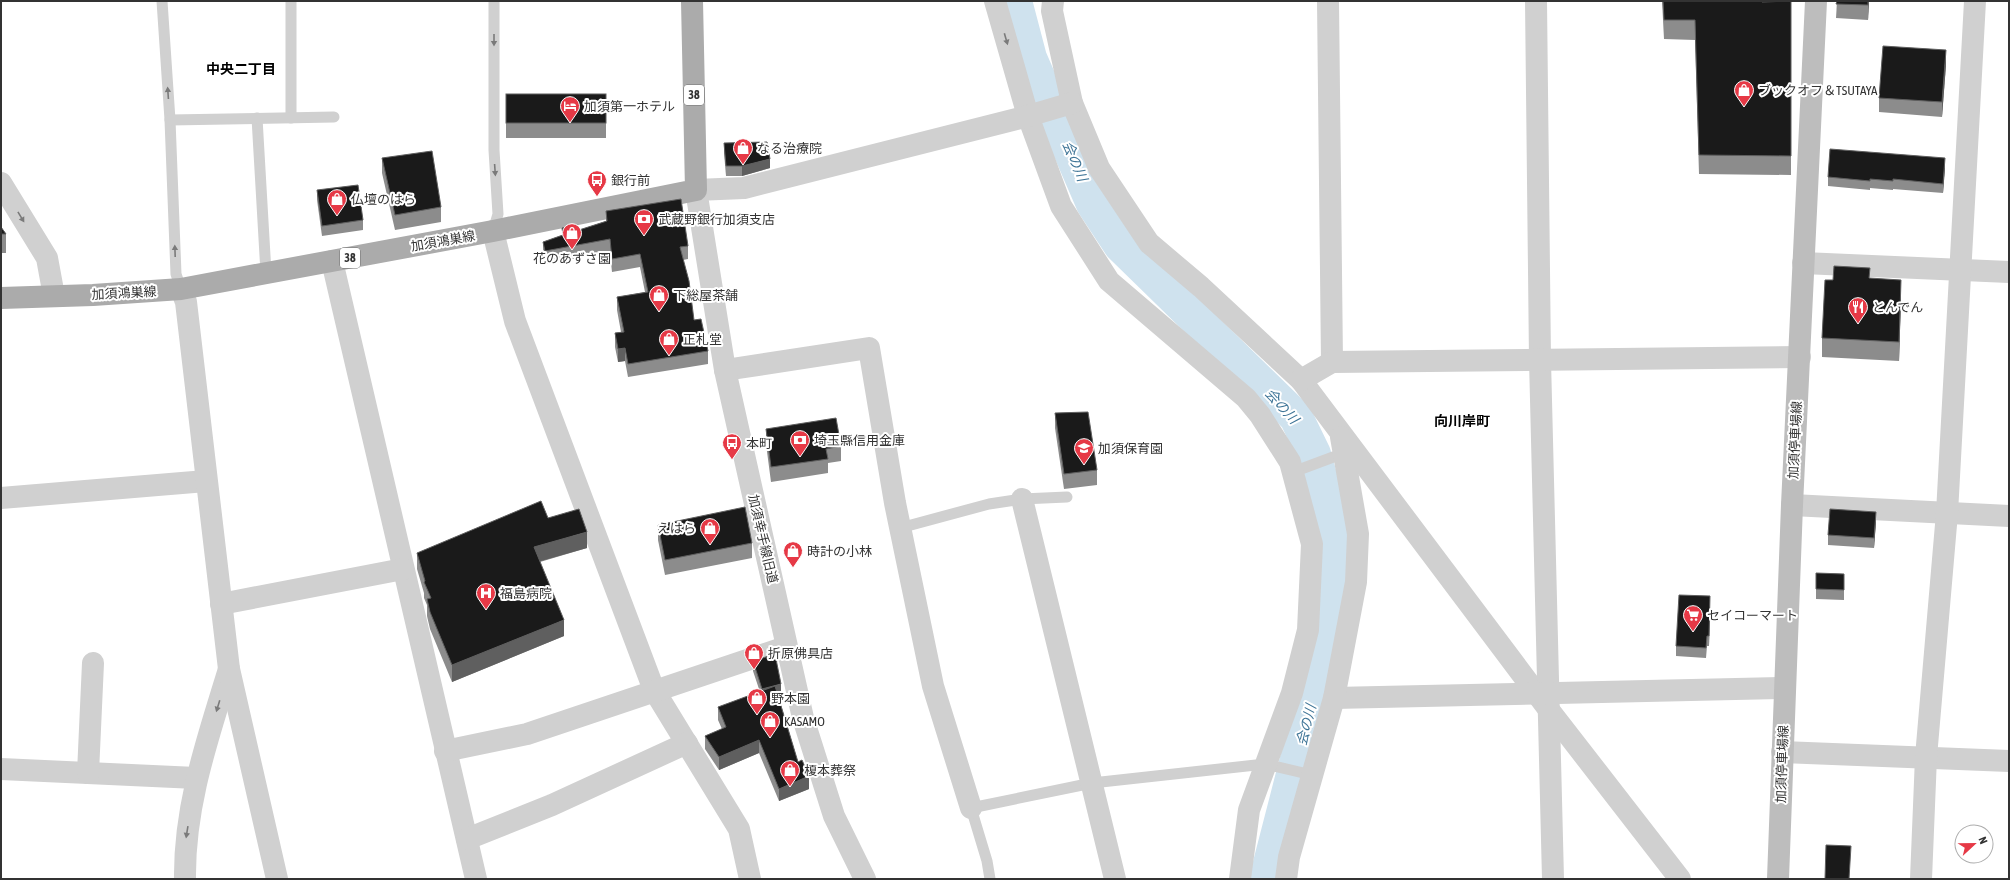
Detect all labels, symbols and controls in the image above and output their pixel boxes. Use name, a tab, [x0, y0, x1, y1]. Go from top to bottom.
one-way arrow	[1003, 33, 1009, 45]
one-way arrow	[491, 34, 497, 47]
district label: 中央二丁目	[206, 61, 276, 77]
shop icon: ブックオフ＆TSUTAYA	[1733, 79, 1755, 107]
place label: ブックオフ＆TSUTAYA	[1758, 83, 1878, 98]
road number: 38	[684, 85, 704, 105]
one-way arrow	[164, 87, 171, 99]
hotel icon: 加須第一ホテル	[559, 95, 581, 123]
place label: 加須第一ホテル	[584, 99, 675, 114]
shop icon: なる治療院	[732, 137, 754, 165]
water label: 会の川	[1059, 139, 1091, 185]
place label: なる治療院	[757, 141, 822, 156]
one-way arrow	[492, 164, 499, 176]
bus stop icon: 銀行前	[586, 169, 608, 197]
place label: 銀行前	[611, 173, 650, 188]
shop icon: 仏壇のはら	[326, 188, 348, 216]
place label: 仏壇のはら	[351, 192, 416, 207]
bank icon: 武蔵野銀行加須支店	[633, 208, 655, 236]
one-way arrow	[18, 211, 25, 222]
place label: 武蔵野銀行加須支店	[658, 212, 775, 227]
shop icon: 花のあずさ園	[561, 222, 583, 250]
street label: 加須鴻巣線	[410, 228, 476, 254]
one-way arrow	[172, 244, 178, 257]
road number: 38	[340, 248, 360, 268]
place label: 花のあずさ園	[533, 251, 611, 266]
street label: 加須鴻巣線	[91, 284, 157, 302]
shop icon: 下総屋茶舗	[648, 284, 670, 312]
place label: 下総屋茶舗	[673, 288, 738, 303]
restaurant icon: とんでん	[1847, 296, 1869, 324]
place label: とんでん	[1872, 300, 1923, 315]
shop icon: 正札堂	[658, 328, 680, 356]
place label: 正札堂	[683, 332, 722, 347]
water label: 会の川	[1262, 385, 1303, 428]
street label: 加須停車場線	[1785, 401, 1805, 479]
district label: 向川岸町	[1434, 413, 1490, 429]
bank icon: 埼玉縣信用金庫	[789, 429, 811, 457]
bus stop icon: 本町	[721, 432, 743, 460]
place label: 埼玉縣信用金庫	[814, 433, 905, 448]
place label: 本町	[746, 436, 772, 451]
school or university icon: 加須保育園	[1073, 437, 1095, 465]
place label: 加須保育園	[1098, 441, 1163, 456]
street label: 加須幸手線旧道	[745, 493, 781, 585]
shop icon: えはら	[699, 517, 721, 545]
place label: えはら	[657, 521, 696, 536]
shop icon: 時計の小林	[782, 540, 804, 568]
place label: 時計の小林	[807, 544, 872, 559]
hospital icon: 福島病院	[475, 582, 497, 610]
place label: 福島病院	[500, 586, 552, 601]
supermarket icon: セイコーマート	[1682, 604, 1704, 632]
place label: セイコーマート	[1707, 608, 1798, 623]
shop icon: 折原佛具店	[743, 642, 765, 670]
place label: 折原佛具店	[768, 646, 833, 661]
shop icon: 野本園	[746, 687, 768, 715]
place label: 野本園	[771, 691, 810, 706]
one-way arrow	[215, 700, 221, 712]
water label: 会の川	[1293, 701, 1319, 747]
shop icon: KASAMO	[759, 710, 781, 738]
place label: KASAMO	[784, 714, 825, 729]
street label: 加須停車場線	[1773, 725, 1791, 803]
shop icon: 榎本葬祭	[779, 759, 801, 787]
place label: 榎本葬祭	[804, 763, 856, 778]
north arrow	[1954, 824, 1994, 864]
one-way arrow	[184, 826, 190, 838]
text: N	[1976, 835, 1990, 846]

